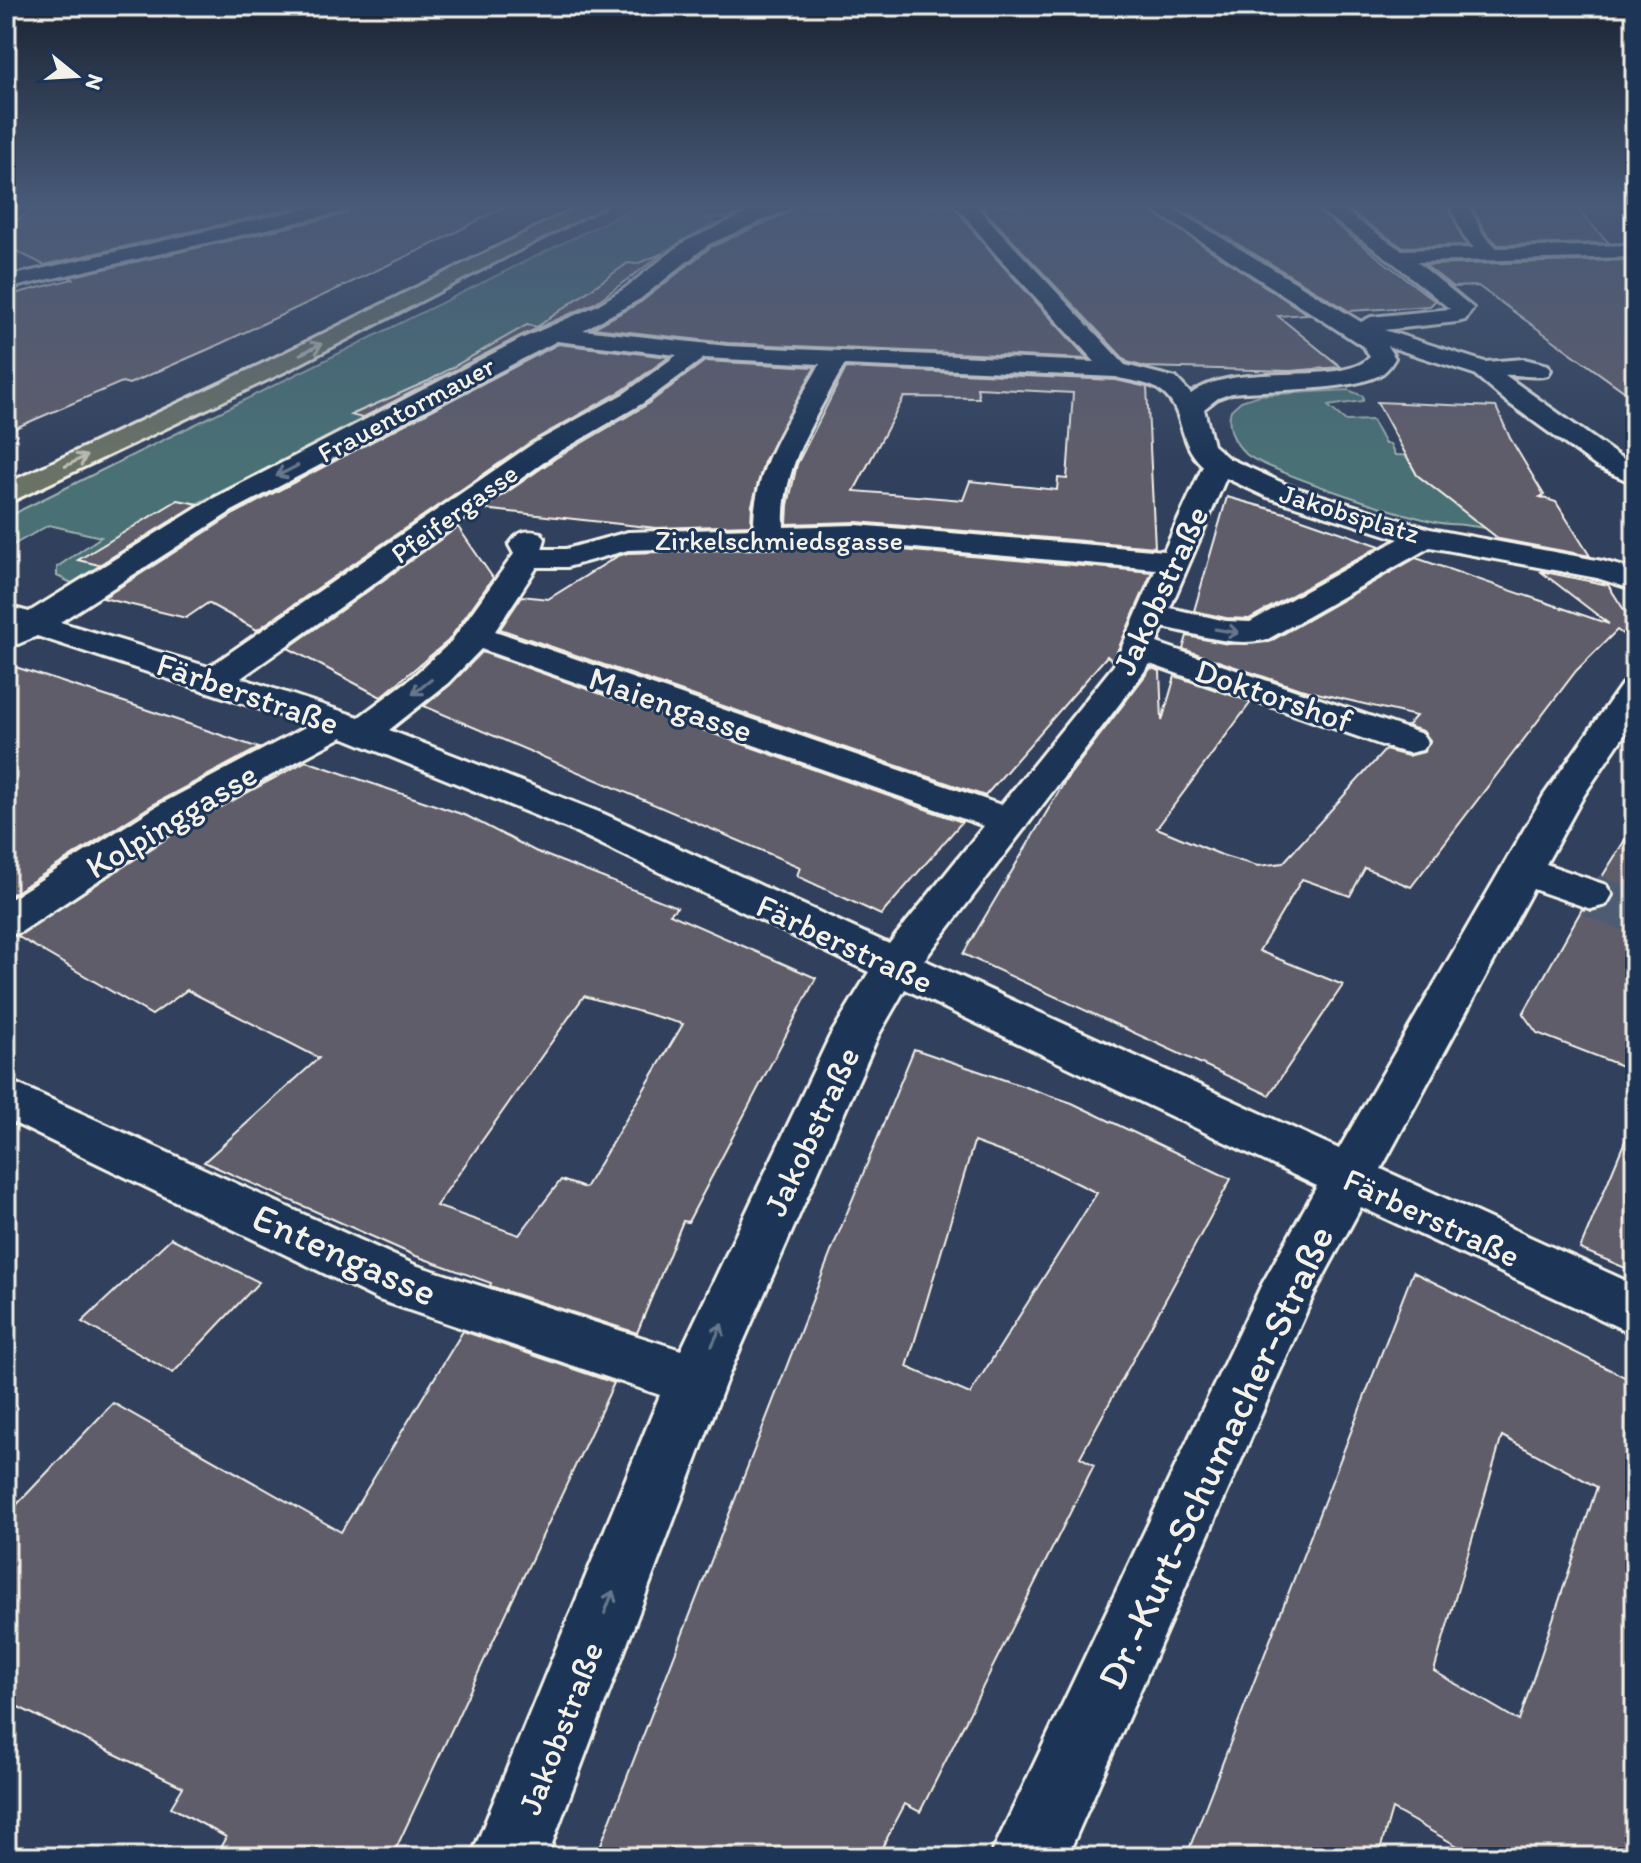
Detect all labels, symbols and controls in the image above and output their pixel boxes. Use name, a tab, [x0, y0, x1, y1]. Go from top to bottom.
north arrow	[36, 36, 116, 116]
text: N	[79, 71, 110, 93]
one-way arrow	[299, 341, 323, 356]
street label: Frauentormauer	[312, 348, 500, 470]
one-way arrow	[64, 453, 88, 468]
street label: Pfeifergasse	[384, 455, 524, 571]
one-way arrow	[275, 464, 299, 480]
street label: Jakobsplatz	[1276, 476, 1424, 550]
street label: Jakobstraße	[1103, 499, 1217, 681]
street label: Zirkelschmiedsgasse	[655, 523, 903, 557]
one-way arrow	[1213, 624, 1239, 639]
street label: Färberstraße	[151, 643, 344, 744]
street label: Doktorshof	[1190, 649, 1358, 742]
street label: Maiengasse	[584, 657, 758, 752]
one-way arrow	[412, 678, 433, 695]
street label: Kolpinggasse	[78, 753, 264, 888]
street label: Färberstraße	[750, 885, 940, 1002]
street label: Jakobstraße	[754, 1040, 868, 1222]
street label: Färberstraße	[1337, 1159, 1527, 1276]
street label: Entengasse	[245, 1192, 445, 1316]
street label: Dr.-Kurt-Schumacher-Straße	[1086, 1218, 1344, 1696]
one-way arrow	[710, 1323, 725, 1347]
one-way arrow	[603, 1590, 617, 1615]
street label: Jakobstraße	[509, 1636, 612, 1820]

